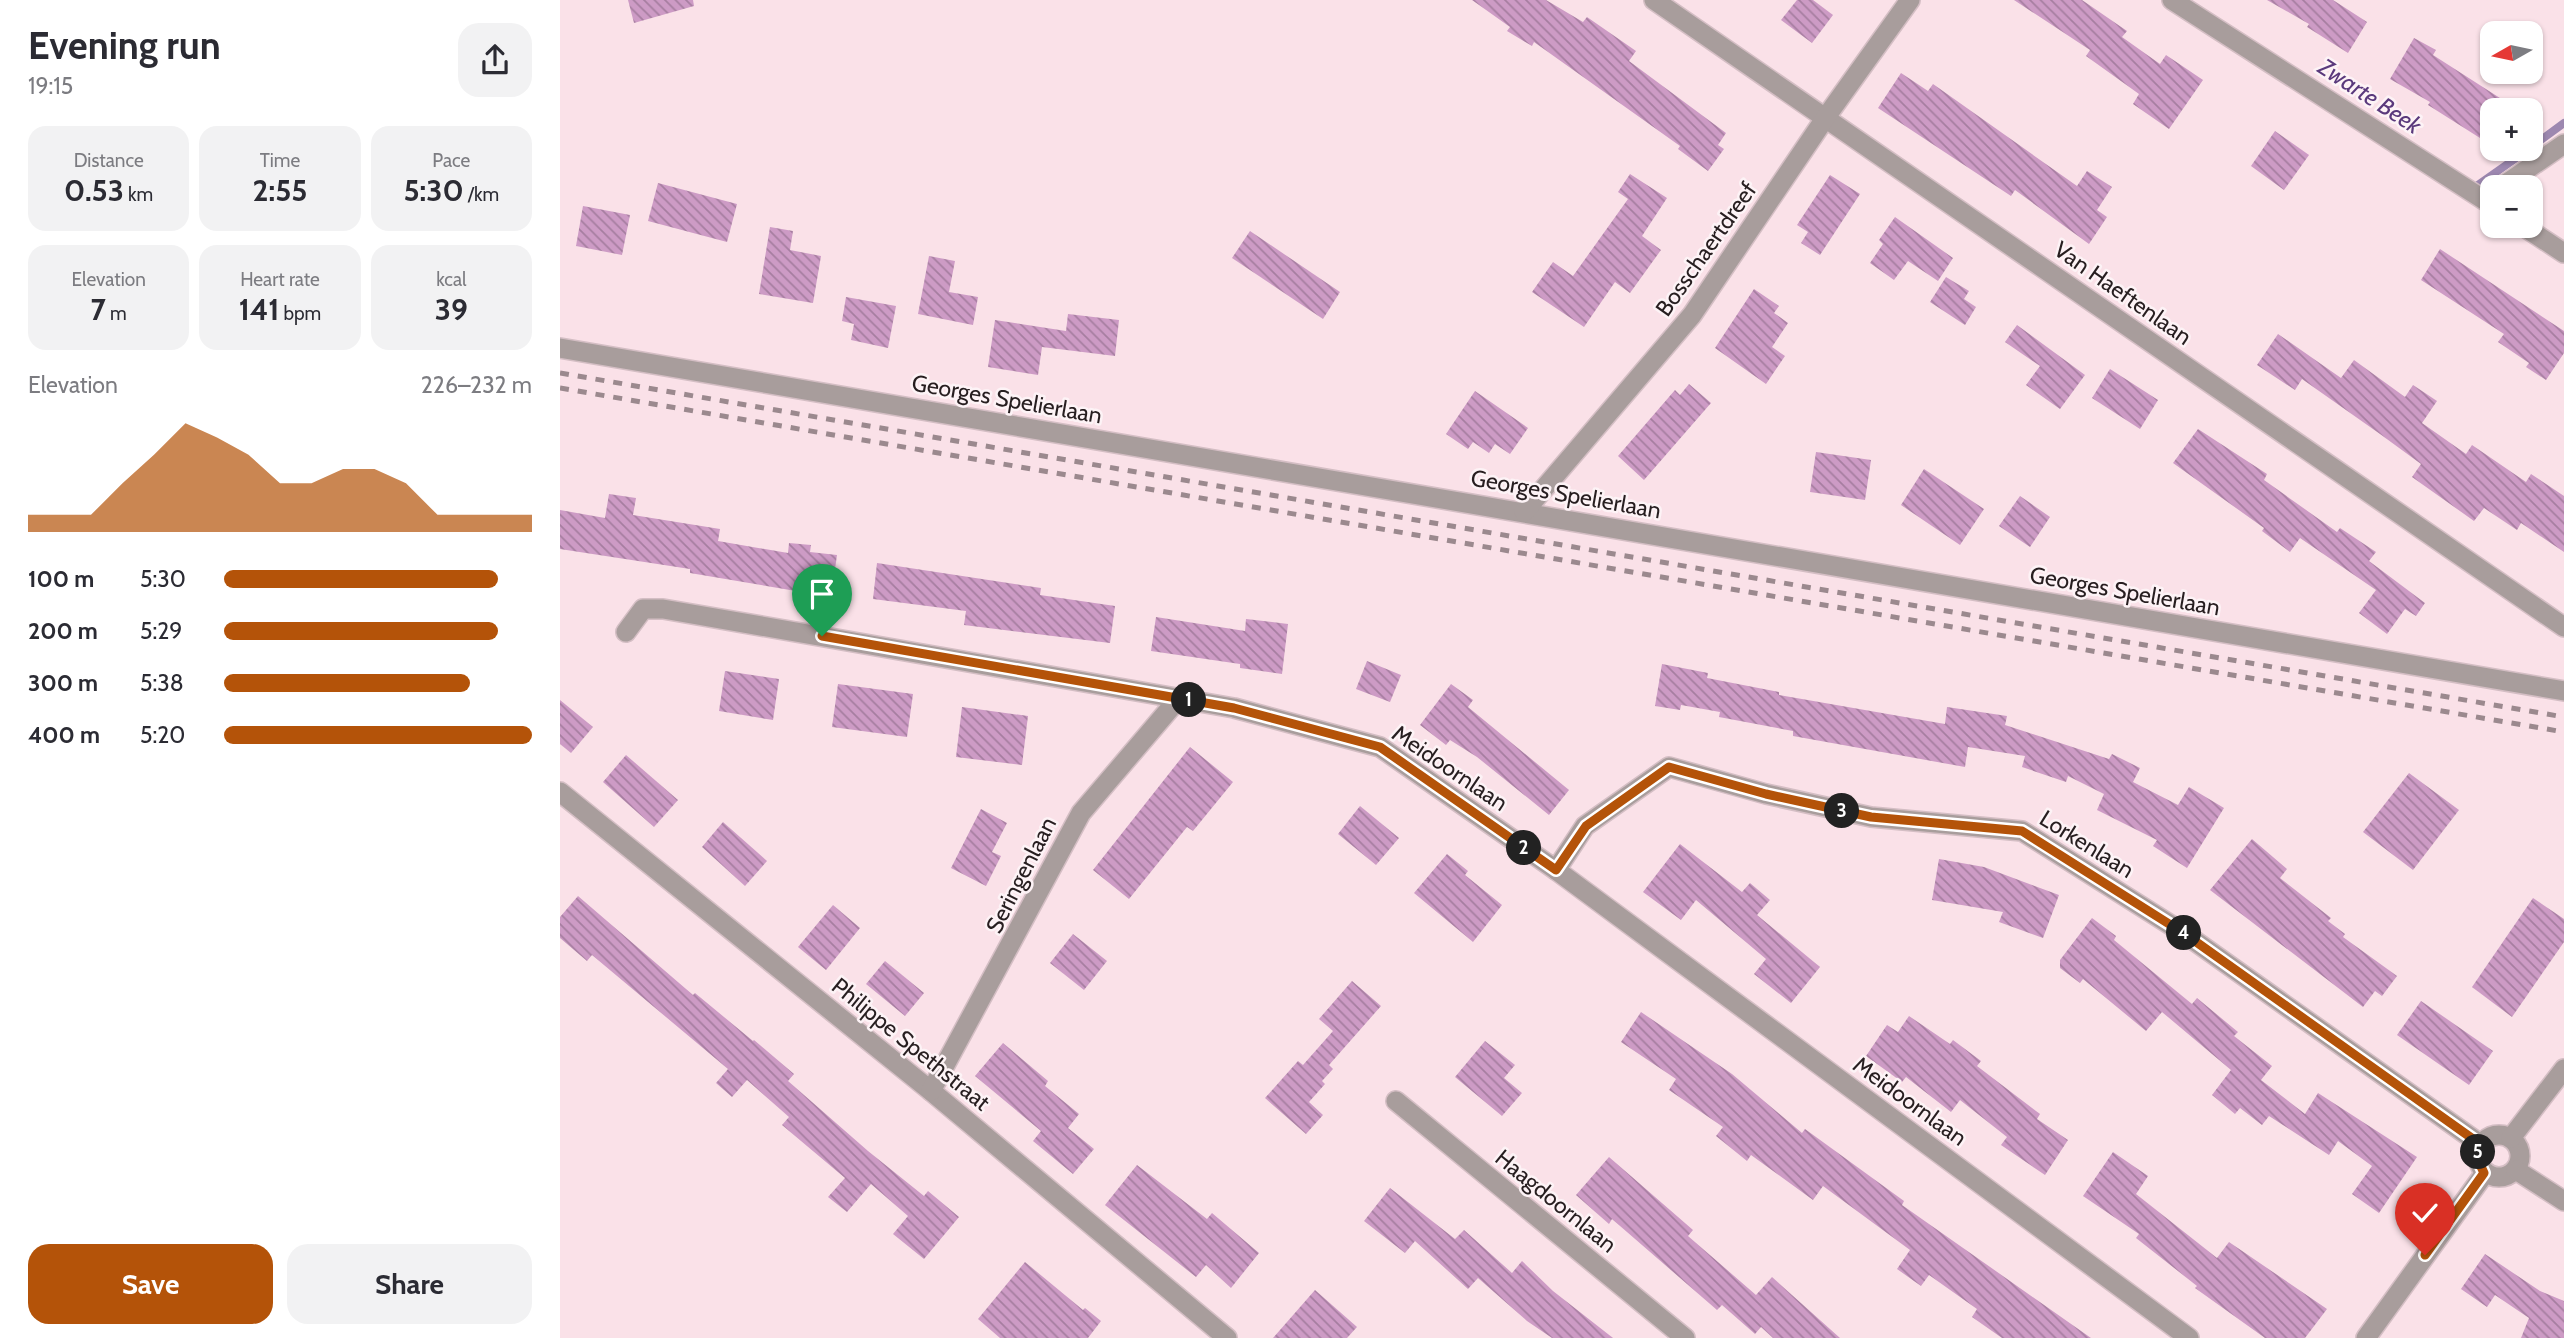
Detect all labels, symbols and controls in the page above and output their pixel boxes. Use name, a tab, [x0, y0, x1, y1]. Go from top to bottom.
north arrow	[2480, 21, 2543, 84]
map controls	[2480, 21, 2543, 238]
text: Evening run	[28, 22, 221, 69]
button: share	[458, 23, 532, 97]
water label: Zwarte Beek	[2312, 52, 2427, 140]
text: 19:15	[28, 72, 73, 100]
button: +	[2480, 98, 2543, 161]
text: Distance	[74, 149, 144, 172]
text: Time	[260, 149, 300, 172]
text: Pace	[432, 149, 470, 172]
text: 0.53	[64, 172, 124, 209]
text: 2:55	[253, 172, 307, 209]
text: 5:30	[403, 172, 464, 209]
button: −	[2480, 175, 2543, 238]
street label: Bosschaertdreef	[1650, 176, 1763, 321]
text: km	[124, 183, 153, 206]
text: /km	[464, 183, 499, 206]
street label: Van Haeftenlaan	[2049, 235, 2197, 351]
text: Elevation	[72, 268, 146, 291]
text: Heart rate	[240, 268, 320, 291]
text: kcal	[436, 268, 466, 291]
text: 7	[91, 291, 106, 328]
text: 141	[239, 291, 279, 328]
text: 39	[435, 291, 468, 328]
text: m	[106, 302, 127, 325]
text: bpm	[279, 302, 321, 325]
street label: Georges Spelierlaan	[910, 369, 1104, 429]
text: Elevation	[28, 371, 118, 399]
text: 226–232 m	[421, 371, 532, 399]
street label: Georges Spelierlaan	[1469, 464, 1663, 524]
street label: Georges Spelierlaan	[2028, 561, 2222, 621]
pin	[792, 564, 852, 636]
text: 100 m	[28, 565, 94, 593]
text: 5:30	[140, 565, 186, 593]
icon: arrive	[803, 575, 841, 613]
text: 200 m	[28, 617, 98, 645]
text: 5:29	[140, 617, 182, 645]
text: 300 m	[28, 669, 98, 697]
text: 5:38	[140, 669, 184, 697]
pin: 1	[1172, 682, 1206, 718]
text: 1	[1185, 688, 1192, 711]
street label: Meidoornlaan	[1387, 719, 1513, 817]
text: 400 m	[28, 721, 100, 749]
text: 5:20	[140, 721, 185, 749]
pin: 3	[1824, 794, 1860, 828]
text: 3	[1836, 799, 1847, 822]
street label: Lorkenlaan	[2035, 804, 2139, 884]
street label: Seringenlaan	[980, 812, 1062, 938]
pin: 2	[1506, 830, 1542, 866]
text: 2	[1518, 836, 1529, 859]
pin: 4	[2166, 916, 2202, 950]
text: 4	[2178, 921, 2189, 944]
street label: Philippe Spethstraat	[826, 972, 996, 1116]
street label: Meidoornlaan	[1848, 1050, 1972, 1152]
pin: 5	[2460, 1134, 2496, 1170]
text: 5	[2472, 1140, 2483, 1163]
street label: Haagdoornlaan	[1490, 1144, 1622, 1258]
pin	[2395, 1183, 2455, 1255]
icon: check	[2406, 1194, 2444, 1232]
button: Save	[28, 1244, 273, 1324]
button: Share	[287, 1244, 532, 1324]

